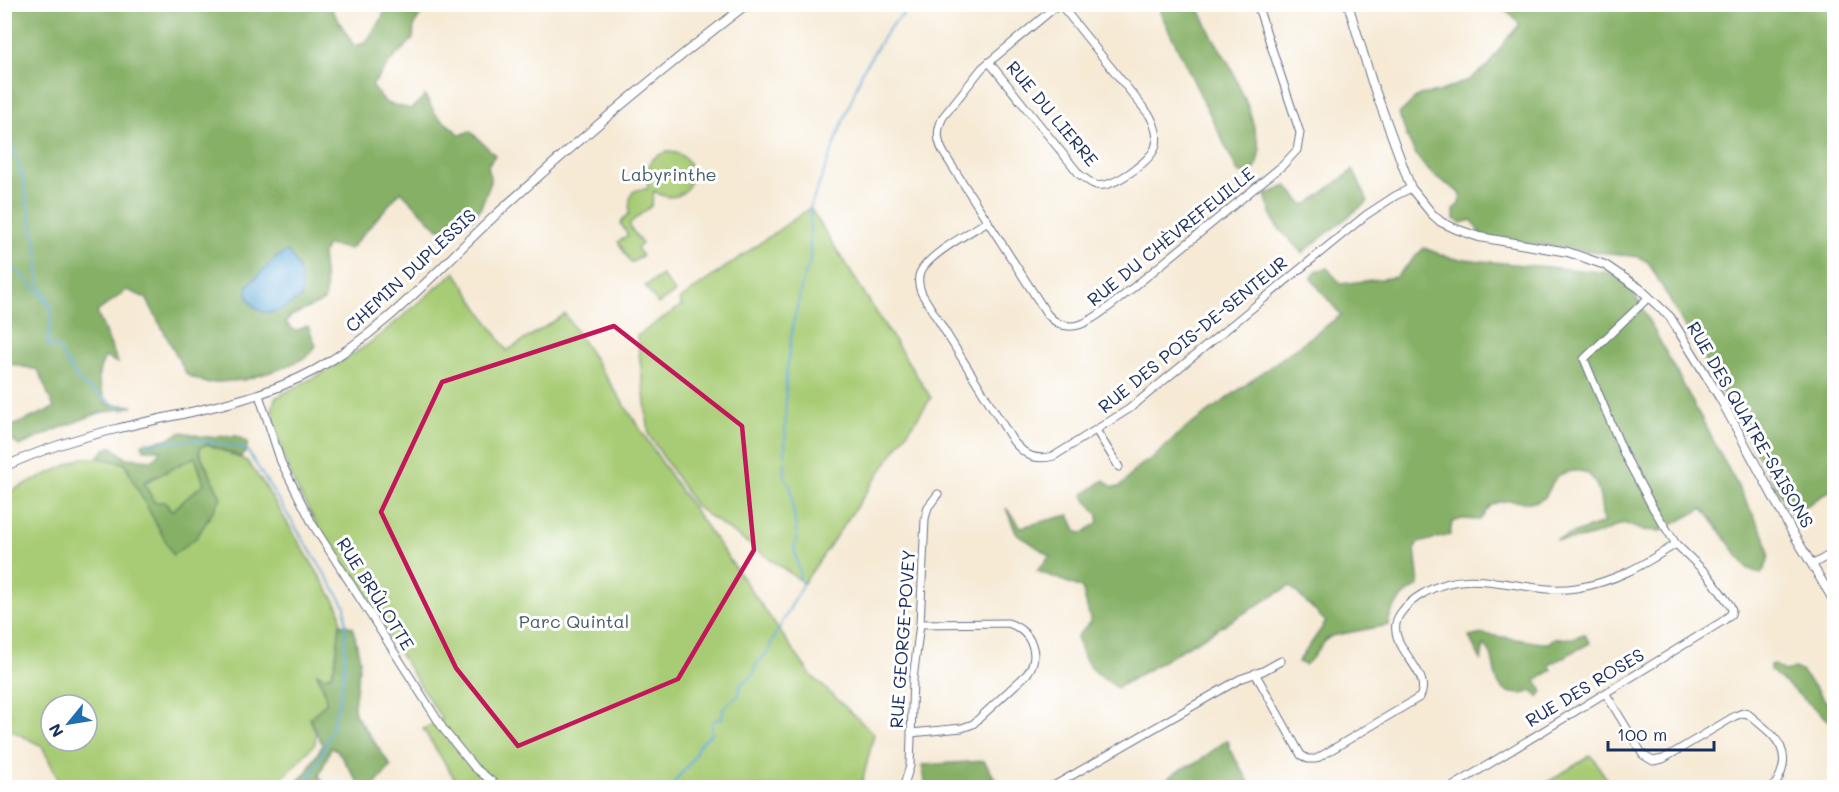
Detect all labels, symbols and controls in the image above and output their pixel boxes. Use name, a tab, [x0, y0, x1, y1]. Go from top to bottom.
street label: RUE DU LIERRE	[1002, 56, 1104, 171]
street label: RUE DU CHÈVREFEUILLE	[1082, 161, 1259, 311]
park label: Labyrinthe	[621, 162, 717, 186]
street label: CHEMIN DUPLESSIS	[340, 203, 481, 337]
street label: RUE DES POIS-DE-SENTEUR	[1093, 250, 1292, 418]
street label: RUE DES QUATRE-SAISONS	[1682, 317, 1820, 532]
street label: RUE BRÛLOTTE	[332, 533, 420, 654]
street label: RUE GEORGE-POVEY	[884, 549, 920, 729]
park label: Parc Quintal	[519, 609, 629, 633]
street label: RUE DES ROSES	[1521, 642, 1648, 732]
north arrow	[39, 693, 99, 753]
scale bar	[1608, 714, 1714, 752]
text: N	[43, 720, 68, 741]
text: 100 m	[1617, 722, 1667, 746]

